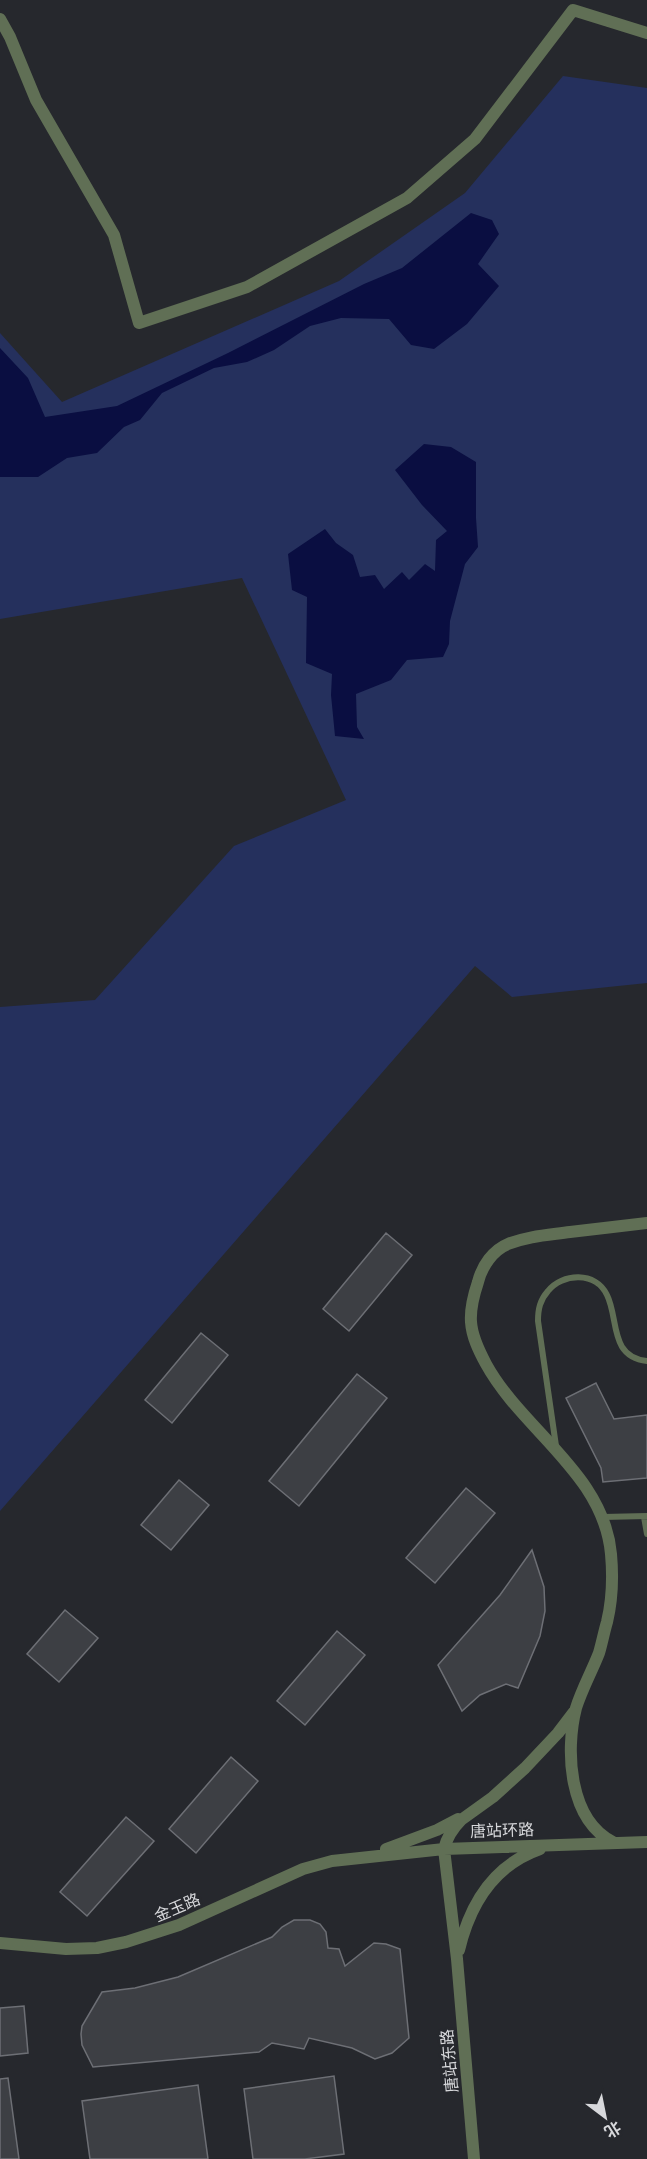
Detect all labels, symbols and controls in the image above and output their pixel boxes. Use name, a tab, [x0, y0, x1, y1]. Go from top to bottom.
street label: 唐站环路	[470, 1820, 534, 1842]
street label: 金玉路	[151, 1889, 203, 1927]
street label: 唐站东路	[437, 2028, 463, 2094]
north arrow	[575, 2087, 635, 2147]
text: 北	[600, 2116, 625, 2142]

